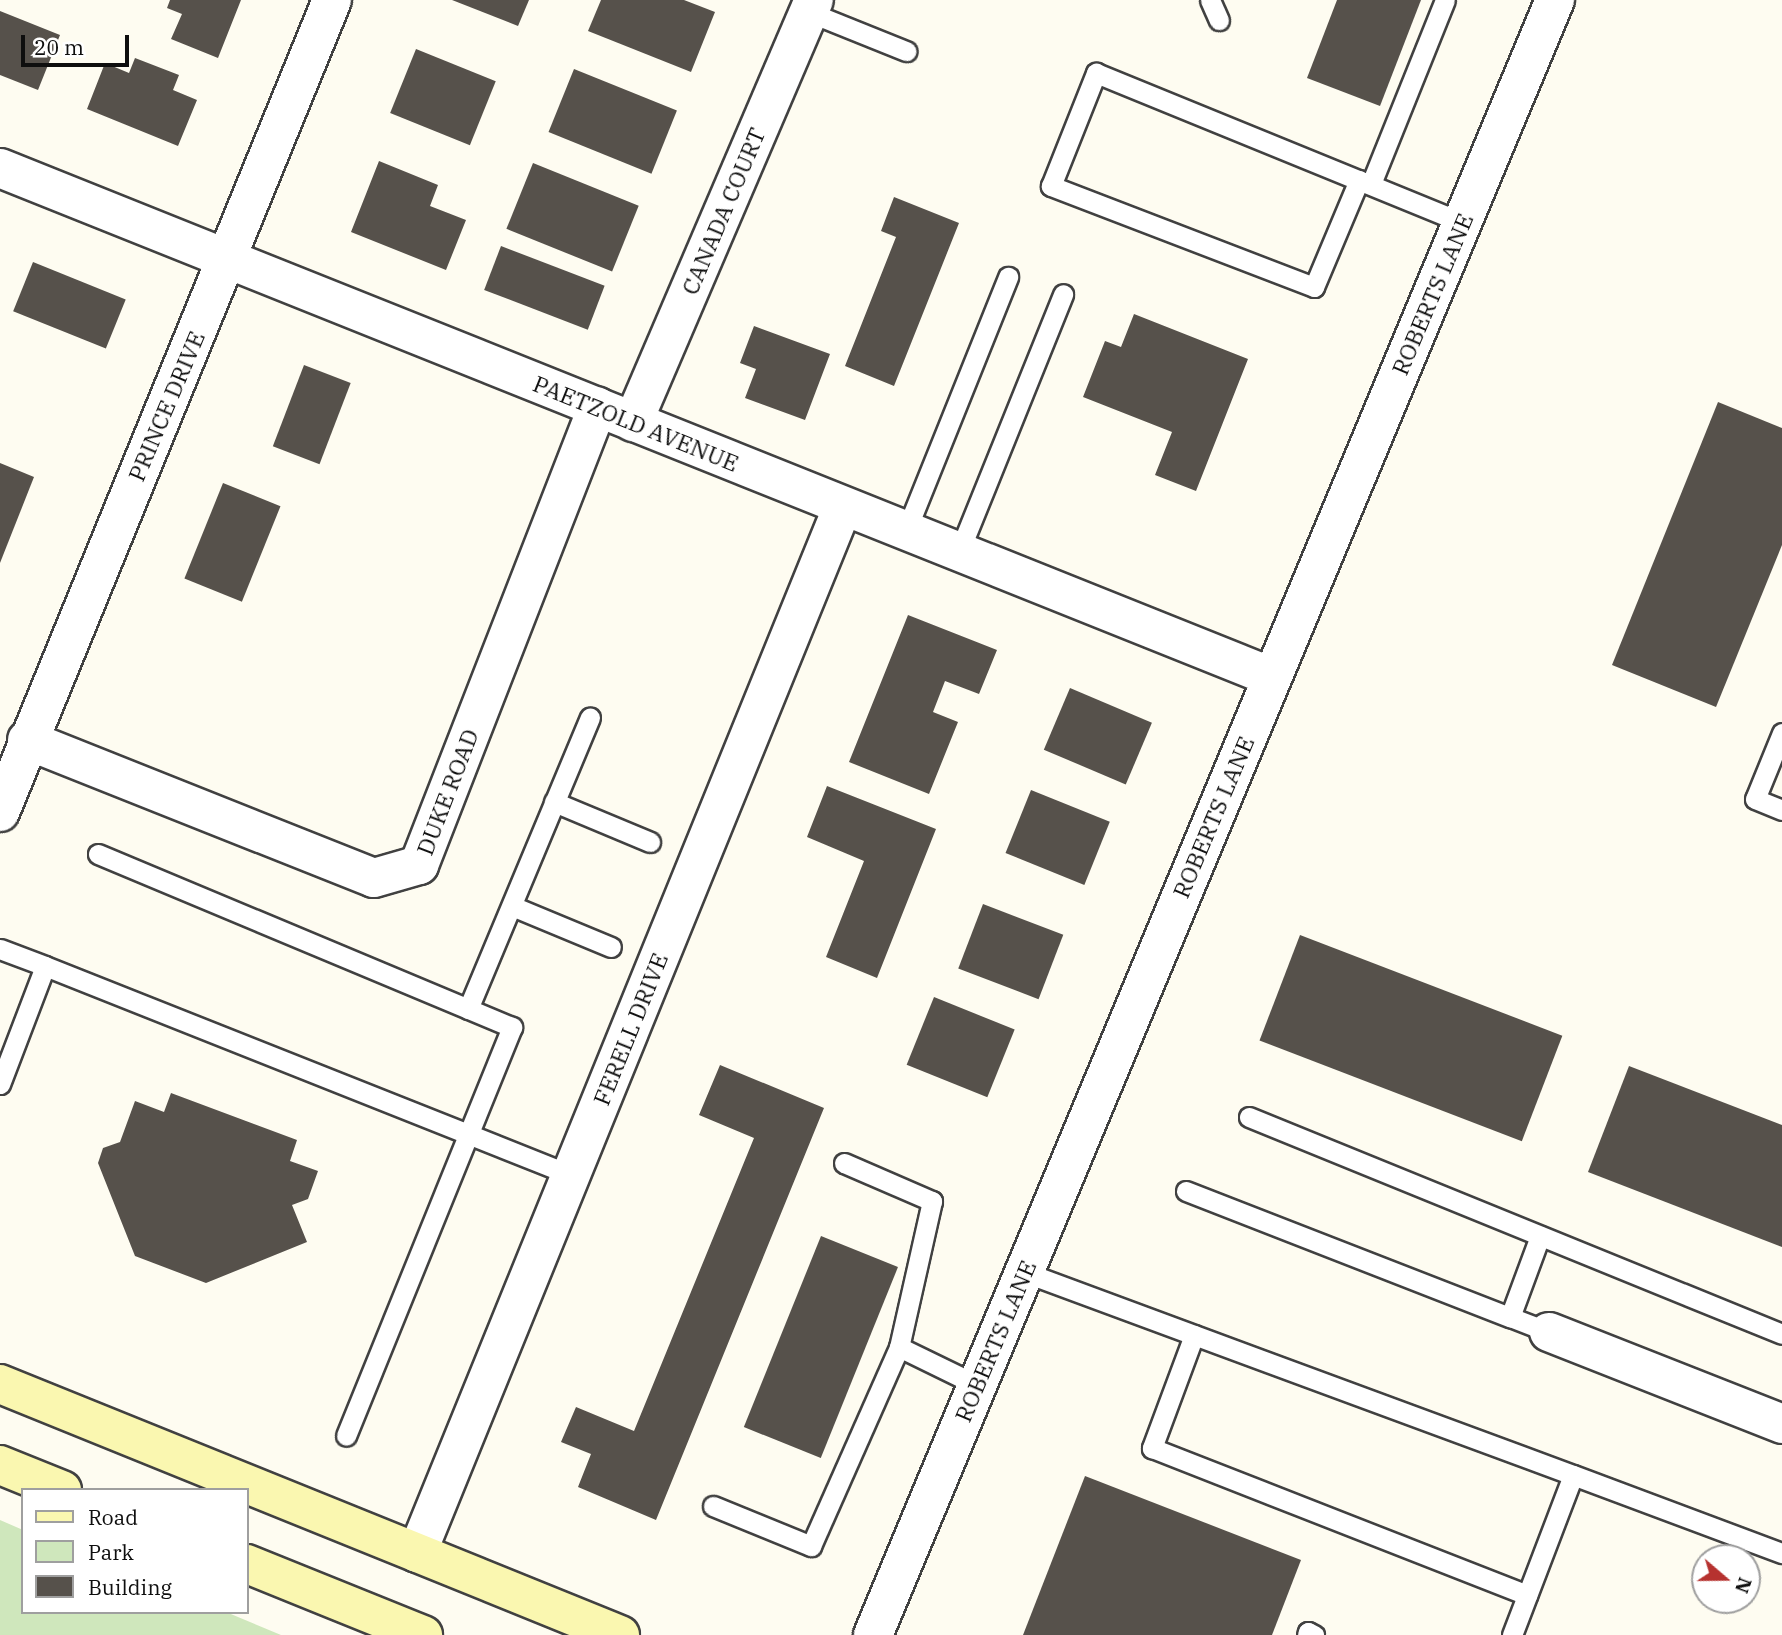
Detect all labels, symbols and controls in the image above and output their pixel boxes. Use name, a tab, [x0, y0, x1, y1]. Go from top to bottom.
scale bar	[24, 21, 133, 65]
text: 20 m	[34, 33, 84, 61]
street label: CANADA COURT	[675, 123, 771, 299]
street label: ROBERTS LANE	[1386, 209, 1478, 379]
street label: PRINCE DRIVE	[122, 327, 210, 485]
street label: PAETZOLD AVENUE	[529, 369, 743, 477]
street label: DUKE ROAD	[410, 725, 484, 859]
street label: ROBERTS LANE	[1167, 732, 1259, 902]
street label: FERELL DRIVE	[587, 949, 673, 1109]
street label: ROBERTS LANE	[949, 1256, 1041, 1426]
legend	[21, 1488, 248, 1614]
text: Road	[88, 1503, 138, 1531]
text: Park	[88, 1538, 134, 1566]
north arrow	[1691, 1544, 1761, 1614]
text: Building	[88, 1573, 172, 1601]
text: N	[1730, 1574, 1758, 1597]

